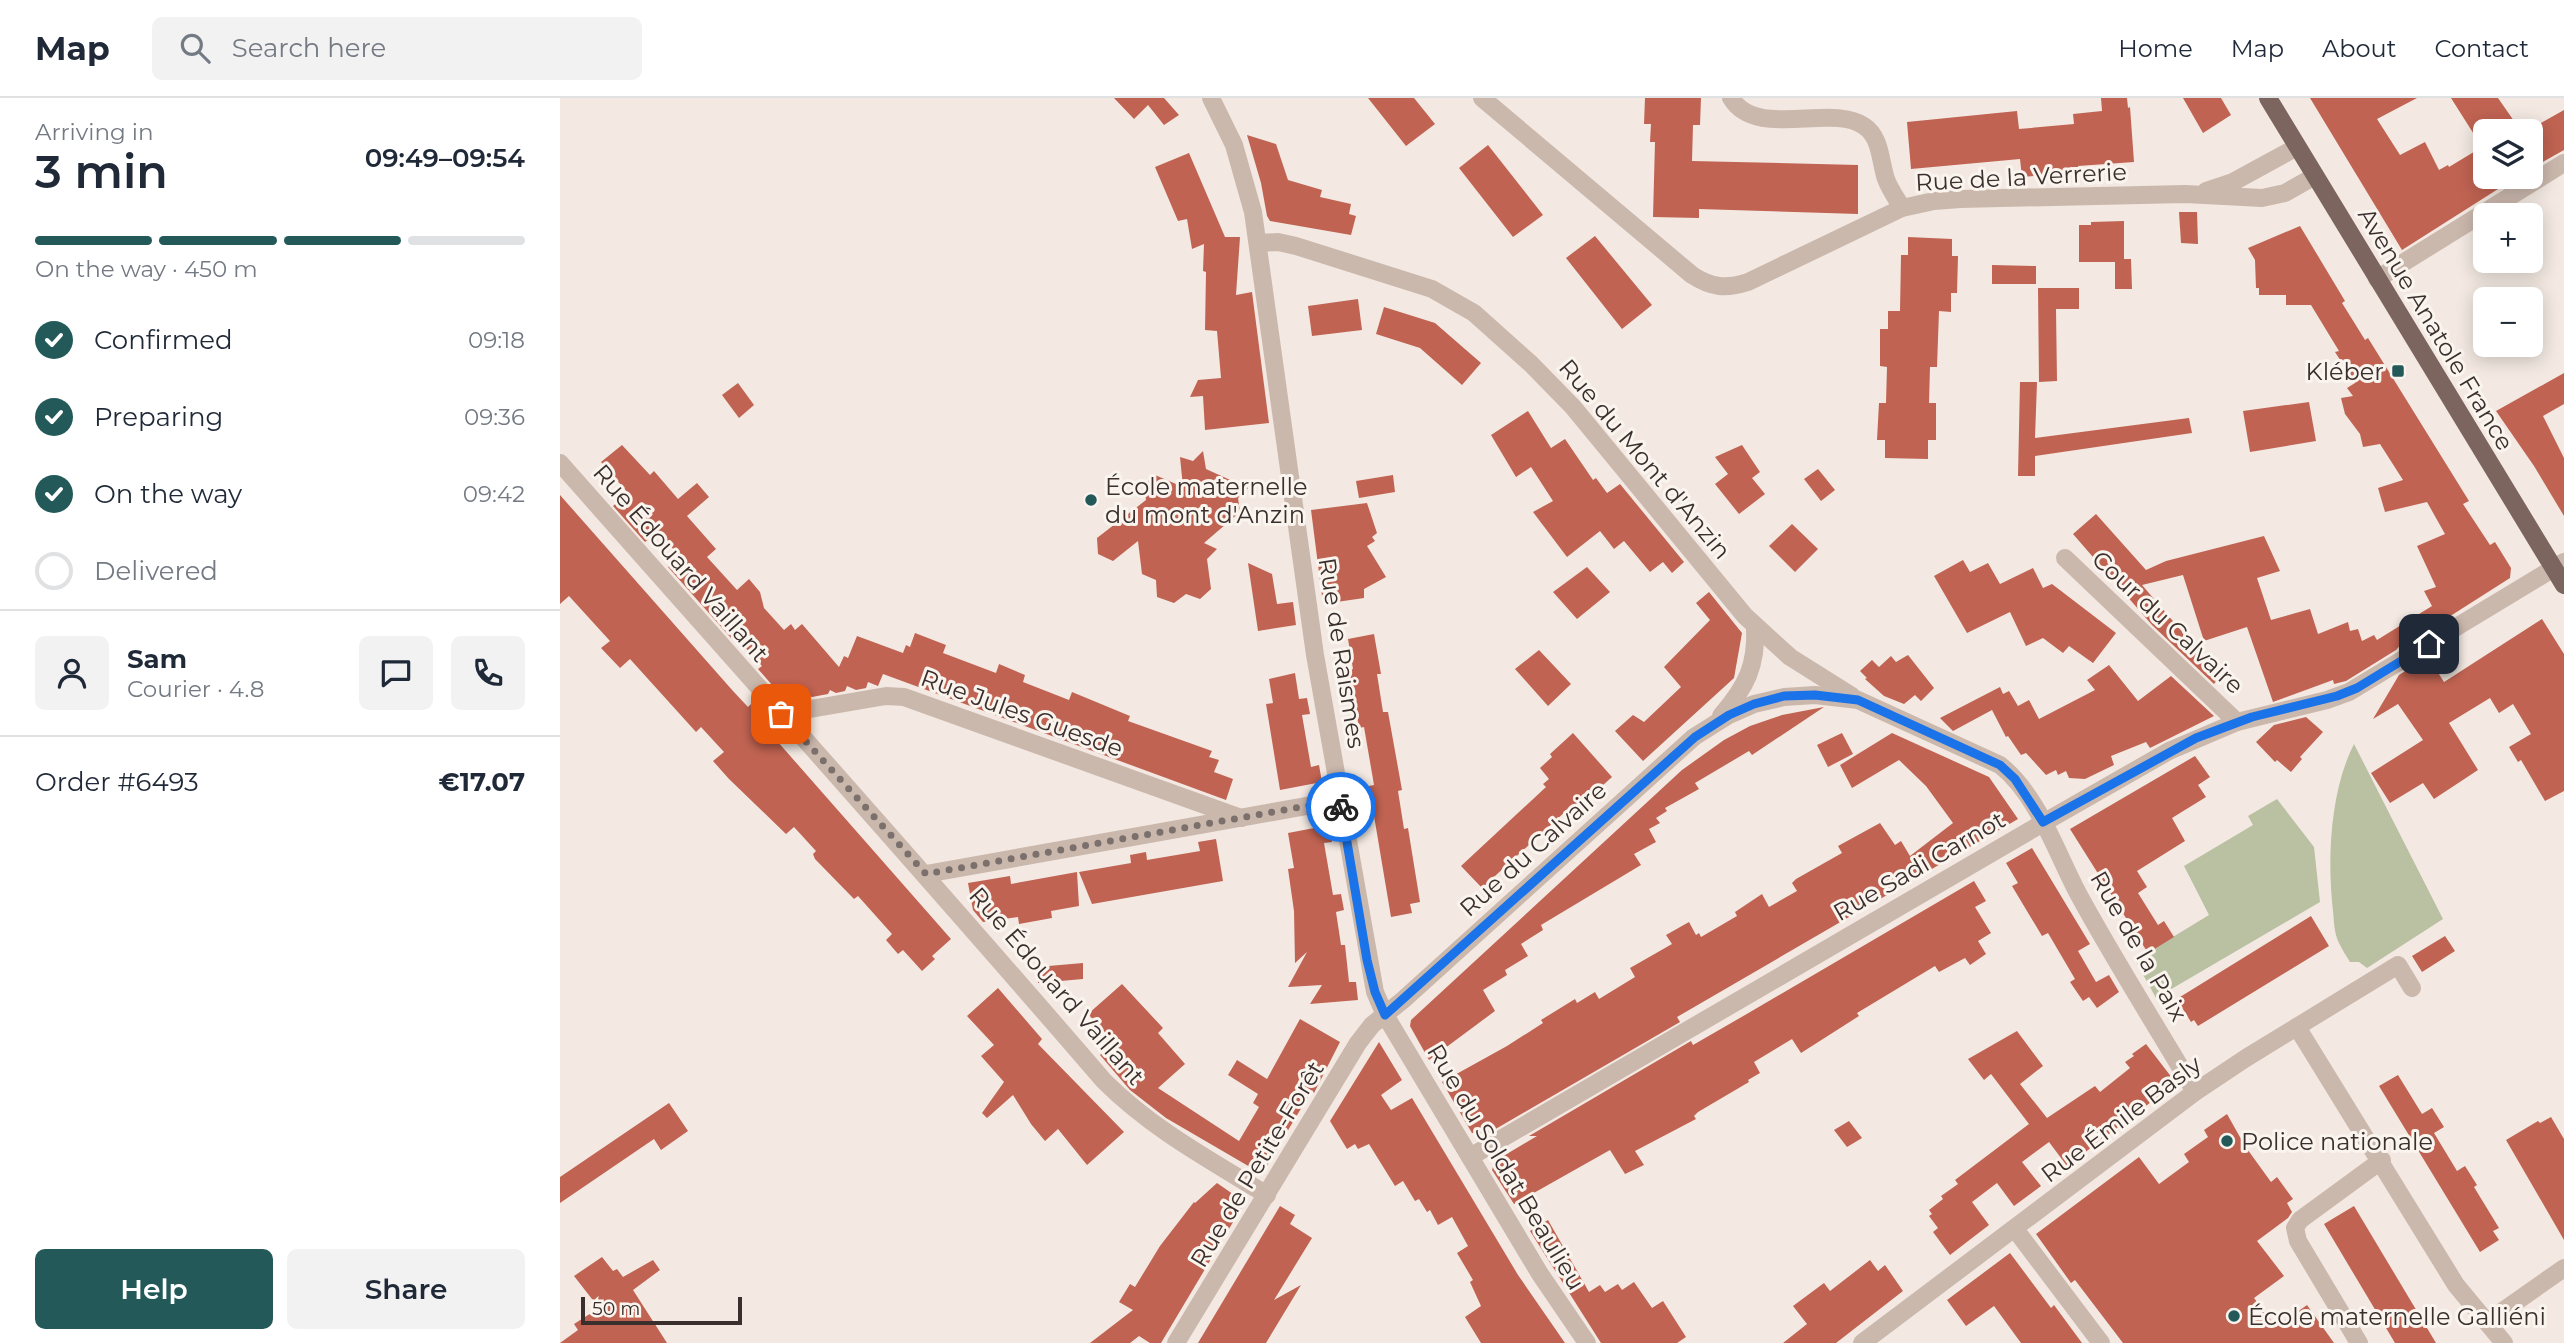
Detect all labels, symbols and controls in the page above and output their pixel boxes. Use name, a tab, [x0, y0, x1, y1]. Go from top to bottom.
search box	[152, 17, 642, 80]
text: Map	[35, 28, 110, 68]
icon: search	[176, 29, 214, 67]
text: Search here	[232, 32, 386, 64]
text: Home	[2118, 34, 2193, 63]
text: Map	[2231, 34, 2284, 63]
text: About	[2322, 34, 2396, 63]
text: Contact	[2434, 34, 2529, 63]
text: Arriving in	[35, 118, 154, 146]
map controls	[2473, 119, 2543, 357]
button: layers	[2473, 119, 2543, 189]
text: 09:49–09:54	[365, 142, 525, 174]
text: 3 min	[35, 143, 168, 200]
street label: Rue de la Verrerie	[1914, 157, 2128, 197]
street label: Avenue Anatole France	[2352, 202, 2520, 456]
button: +	[2473, 203, 2543, 273]
text: On the way · 450 m	[35, 255, 258, 283]
button: −	[2473, 287, 2543, 357]
icon: check	[35, 321, 73, 359]
text: Confirmed	[94, 324, 233, 356]
text: 09:18	[468, 326, 525, 354]
street label: Rue du Mont d'Anzin	[1553, 353, 1737, 565]
place label: Kléber	[2306, 357, 2384, 386]
marker: Kléber	[2390, 363, 2406, 379]
icon: check	[35, 398, 73, 436]
text: Preparing	[94, 401, 223, 433]
text: 09:36	[464, 403, 525, 431]
street label: Rue Édouard Vaillant	[587, 458, 775, 668]
place label: École maternelle du mont d'Anzin	[1105, 472, 1307, 529]
icon: check	[35, 475, 73, 513]
text: On the way	[94, 478, 242, 510]
text: 09:42	[463, 480, 525, 508]
marker: École maternelle du mont d'Anzin	[1083, 492, 1099, 508]
street label: Cour du Calvaire	[2086, 544, 2250, 700]
text: Delivered	[94, 555, 218, 587]
street label: Rue de Raismes	[1313, 556, 1371, 750]
pin	[2399, 614, 2459, 674]
icon: home	[2410, 625, 2448, 663]
button: person	[35, 636, 109, 710]
button: chat	[359, 636, 433, 710]
button: phone	[451, 636, 525, 710]
text: Sam	[127, 643, 187, 675]
street label: Rue Jules Guesde	[917, 663, 1127, 763]
text: Courier · 4.8	[127, 675, 264, 703]
pin	[751, 684, 811, 744]
icon: bag	[762, 695, 800, 733]
text: Order #6493	[35, 766, 199, 798]
text: €17.07	[438, 766, 525, 798]
courier	[1306, 772, 1376, 842]
street label: Rue du Calvaire	[1454, 776, 1612, 922]
icon: bike	[1322, 788, 1360, 826]
street label: Rue Sadi Carnot	[1828, 805, 2010, 927]
street label: Rue de la Paix	[2084, 866, 2194, 1026]
street label: Rue Édouard Vaillant	[963, 881, 1151, 1091]
street label: Rue du Soldat Beaulieu	[1421, 1039, 1591, 1295]
street label: Rue Émile Basly	[2035, 1049, 2207, 1189]
street label: Rue de Petite-Forêt	[1184, 1055, 1330, 1272]
place label: Police nationale	[2241, 1127, 2433, 1156]
marker: Police nationale	[2219, 1133, 2235, 1149]
button: Help	[35, 1249, 273, 1329]
button: Share	[287, 1249, 525, 1329]
scale bar	[581, 1294, 742, 1326]
text: 50 m	[592, 1297, 640, 1320]
place label: École maternelle Galliéni	[2248, 1302, 2546, 1331]
marker: École maternelle Galliéni	[2226, 1308, 2242, 1324]

